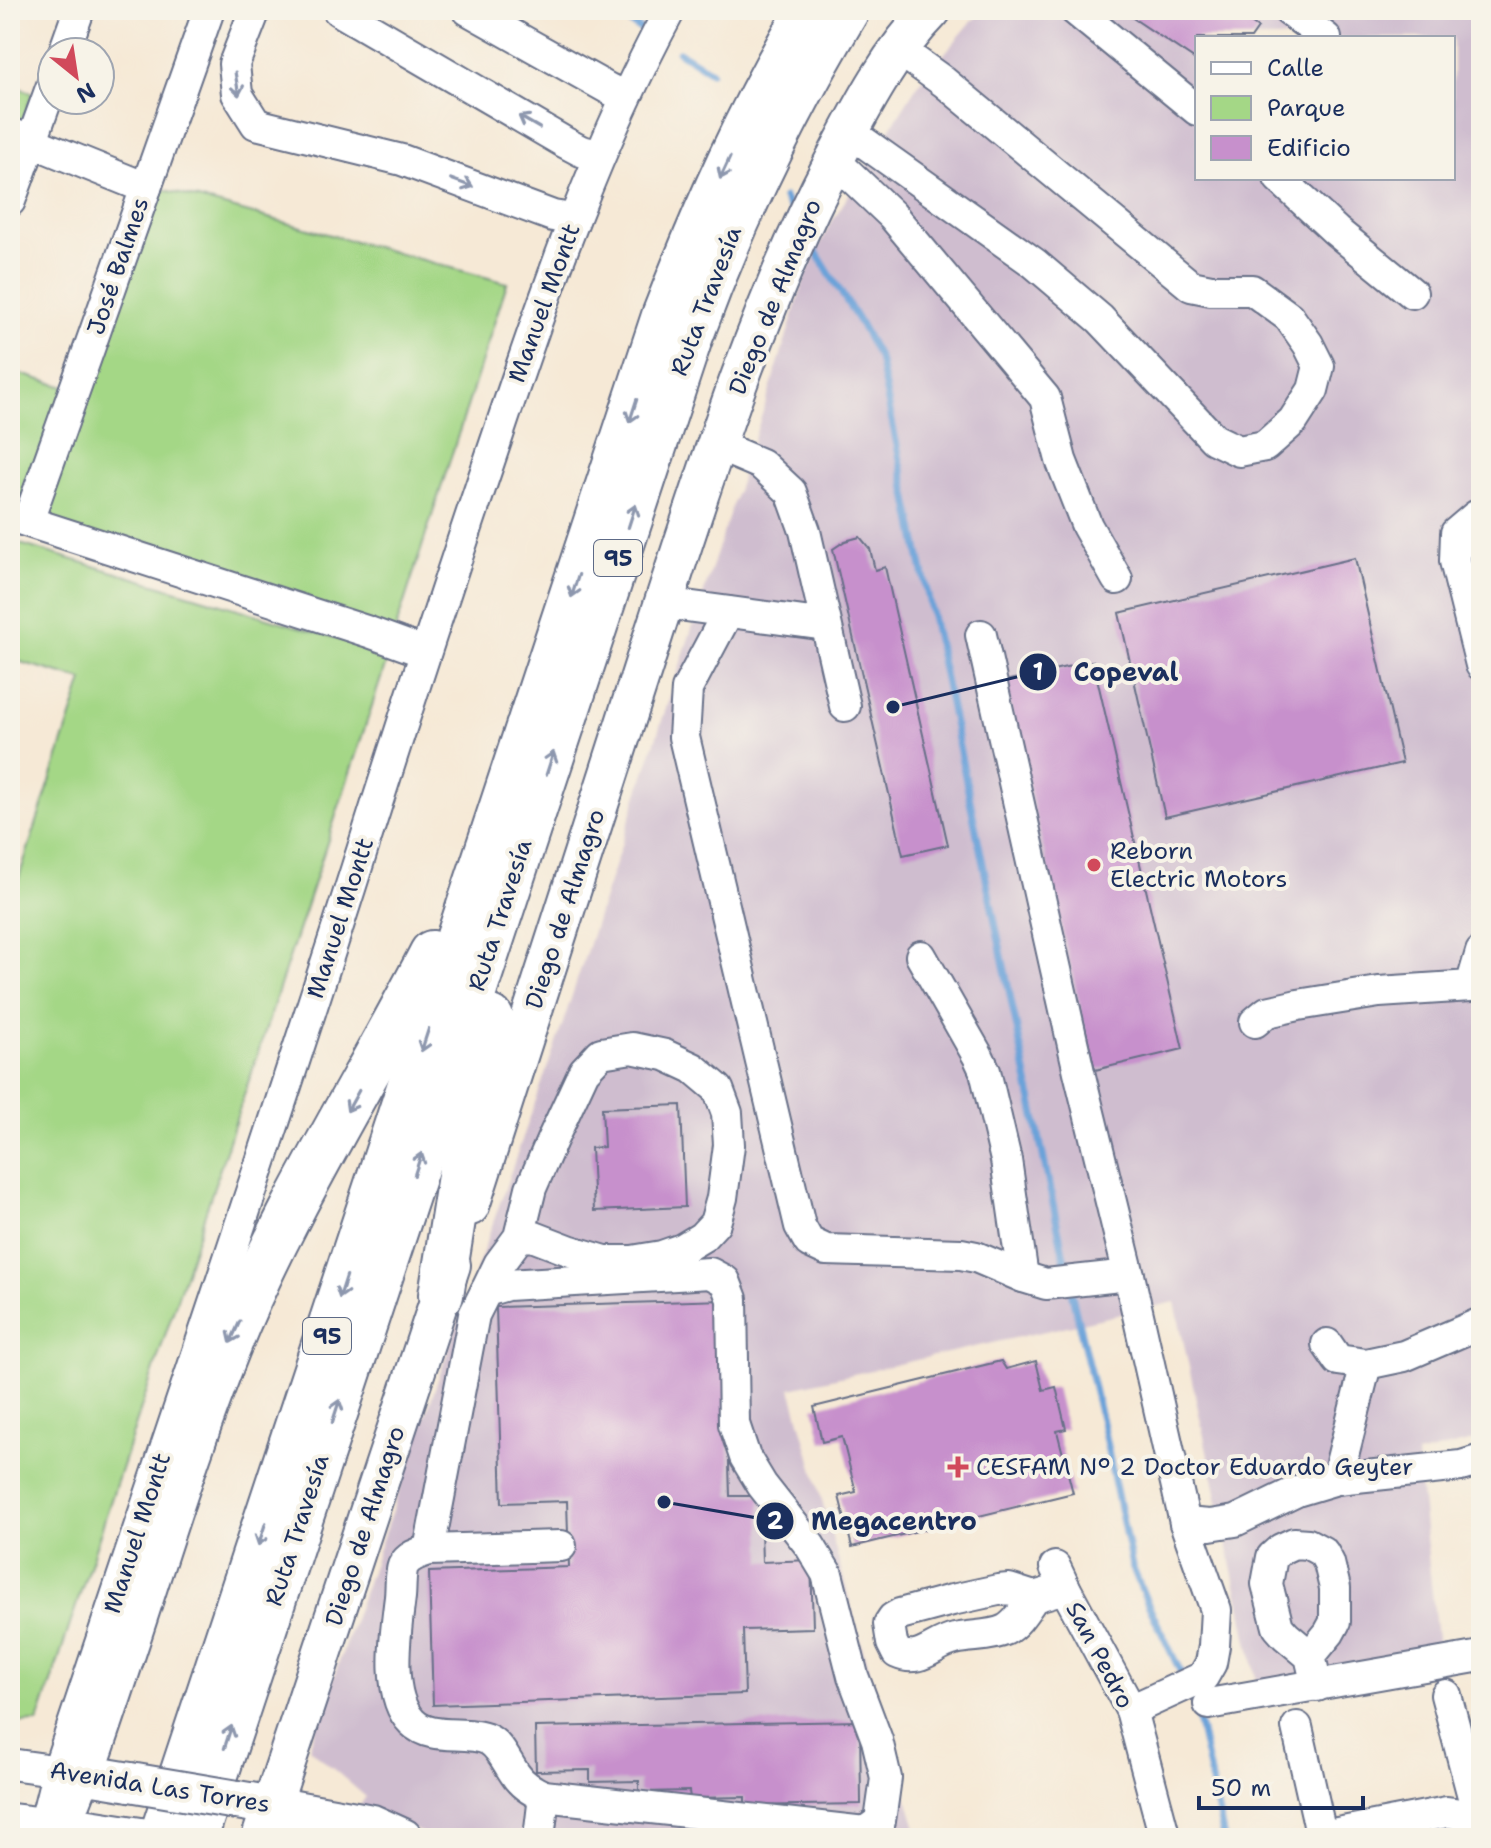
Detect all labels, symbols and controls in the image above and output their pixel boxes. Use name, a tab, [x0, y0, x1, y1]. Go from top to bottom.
north arrow	[36, 36, 116, 116]
legend	[1195, 36, 1455, 180]
text: Calle	[1267, 52, 1324, 84]
one-way arrow	[230, 71, 245, 96]
text: N	[71, 76, 101, 110]
text: Parque	[1267, 92, 1346, 124]
one-way arrow	[518, 114, 541, 130]
text: Edificio	[1267, 132, 1351, 164]
one-way arrow	[717, 156, 732, 180]
one-way arrow	[449, 176, 474, 191]
street label: José Balmes	[80, 193, 156, 339]
street label: Diego de Almagro	[721, 194, 829, 400]
street label: Manuel Montt	[500, 219, 588, 387]
street label: Ruta Travesía	[663, 222, 749, 380]
one-way arrow	[624, 398, 639, 423]
one-way arrow	[625, 504, 640, 529]
road number: 95	[594, 540, 642, 576]
one-way arrow	[567, 572, 582, 598]
callout: Copeval	[1018, 647, 1195, 697]
text: Copeval	[1074, 654, 1178, 689]
text: 1	[1033, 656, 1043, 688]
one-way arrow	[544, 751, 558, 776]
street label: Diego de Almagro	[518, 805, 612, 1013]
street label: Manuel Montt	[299, 834, 381, 1002]
street label: Ruta Travesía	[460, 835, 540, 995]
place label: Reborn Electric Motors	[1110, 835, 1287, 895]
marker: Reborn Electric Motors	[1085, 856, 1103, 874]
one-way arrow	[417, 1027, 432, 1053]
one-way arrow	[344, 1088, 360, 1112]
one-way arrow	[411, 1151, 426, 1176]
one-way arrow	[335, 1275, 350, 1300]
road number: 95	[303, 1318, 351, 1354]
one-way arrow	[226, 1319, 241, 1344]
one-way arrow	[330, 1398, 345, 1423]
street label: Diego de Almagro	[318, 1422, 412, 1630]
street label: Manuel Montt	[96, 1449, 178, 1617]
street label: Ruta Travesía	[257, 1450, 337, 1610]
place label: CESFAM N° 2 Doctor Eduardo Geyter	[976, 1451, 1413, 1483]
marker: CESFAM N° 2 Doctor Eduardo Geyter	[947, 1456, 969, 1478]
callout: Megacentro	[755, 1496, 993, 1546]
text: Megacentro	[811, 1503, 977, 1538]
text: 2	[767, 1505, 784, 1537]
one-way arrow	[253, 1521, 268, 1546]
street label: San Pedro	[1058, 1596, 1142, 1714]
one-way arrow	[222, 1725, 237, 1750]
street label: Avenida Las Torres	[48, 1754, 272, 1820]
scale bar	[1199, 1760, 1363, 1810]
text: 50 m	[1211, 1772, 1271, 1804]

